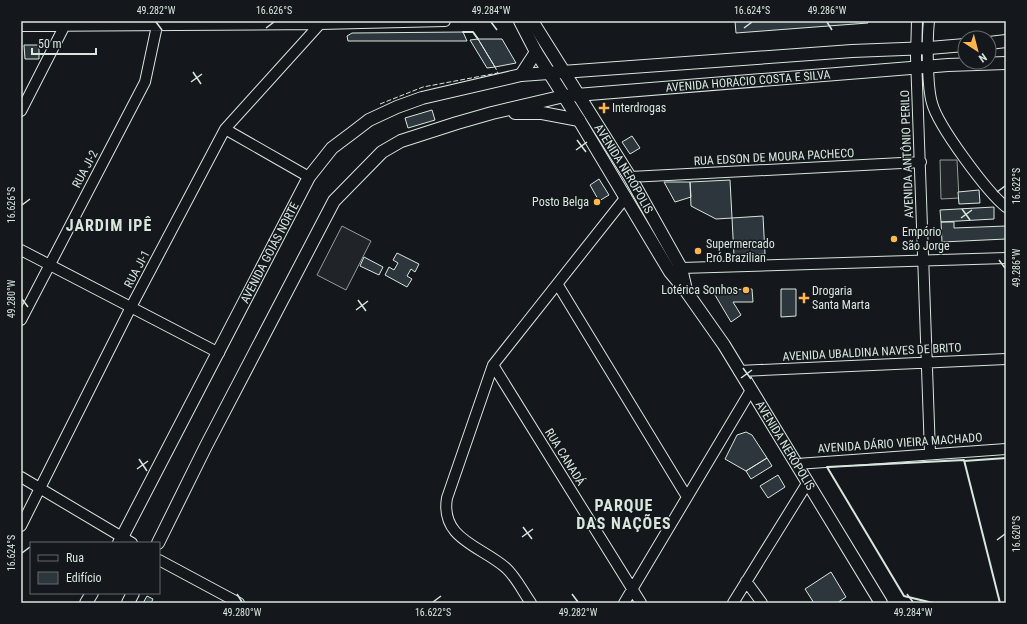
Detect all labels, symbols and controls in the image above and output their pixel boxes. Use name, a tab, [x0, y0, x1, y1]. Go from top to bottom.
text: 49.282°W	[137, 5, 176, 16]
text: 16.626°S	[256, 5, 292, 16]
text: 49.284°W	[472, 5, 511, 16]
text: 16.624°S	[734, 5, 770, 16]
text: 49.286°W	[808, 5, 847, 16]
scale bar	[32, 30, 96, 56]
north arrow	[957, 30, 997, 70]
text: 50 m	[38, 37, 62, 51]
text: N	[976, 50, 989, 65]
street label: AVENIDA HORÁCIO COSTA E SILVA	[665, 68, 831, 95]
street label: AVENIDA ANTÔNIO PERILO	[897, 90, 916, 218]
place label: Interdrogas	[612, 101, 666, 115]
marker: Interdrogas	[599, 103, 609, 113]
street label: AVENIDA NERÓPOLIS	[592, 122, 656, 216]
street label: RUA EDSON DE MOURA PACHECO	[693, 146, 855, 168]
street label: RUA JI-2	[69, 148, 101, 190]
text: 16.622°S	[1011, 168, 1022, 204]
text: 16.626°S	[6, 187, 17, 223]
place label: Posto Belga	[532, 195, 589, 209]
marker: Posto Belga	[592, 197, 602, 207]
street label: AVENIDA GOIÁS NORTE	[238, 200, 302, 306]
district label: JARDIM IPÊ	[66, 216, 152, 235]
place label: Empório São Jorge	[902, 225, 950, 253]
marker: Empório São Jorge	[889, 234, 899, 244]
place label: Supermercado Pró Brazilian	[706, 237, 775, 265]
marker: Supermercado Pró Brazilian	[693, 246, 703, 256]
street label: RUA JI-1	[121, 248, 153, 290]
text: 49.286°W	[1011, 248, 1022, 287]
text: 49.280°W	[6, 279, 17, 318]
place label: Lotérica Sonhos	[661, 283, 738, 297]
place label: Drogaria Santa Marta	[812, 284, 870, 312]
marker: Lotérica Sonhos	[741, 285, 751, 295]
marker: Drogaria Santa Marta	[799, 293, 809, 303]
street label: AVENIDA UBALDINA NAVES DE BRITO	[782, 340, 962, 364]
street label: AVENIDA NERÓPOLIS	[753, 398, 818, 493]
street label: RUA CANADÁ	[542, 425, 589, 488]
street label: AVENIDA DÁRIO VIEIRA MACHADO	[817, 429, 983, 456]
district label: PARQUE DAS NAÇÕES	[576, 496, 672, 533]
text: 16.620°S	[1011, 516, 1022, 552]
text: 16.624°S	[6, 535, 17, 571]
legend	[30, 542, 160, 594]
text: Rua	[66, 551, 84, 565]
text: Edifício	[66, 571, 102, 585]
text: 49.280°W	[223, 607, 262, 618]
text: 16.622°S	[415, 607, 451, 618]
text: 49.282°W	[559, 607, 598, 618]
text: 49.284°W	[894, 607, 933, 618]

